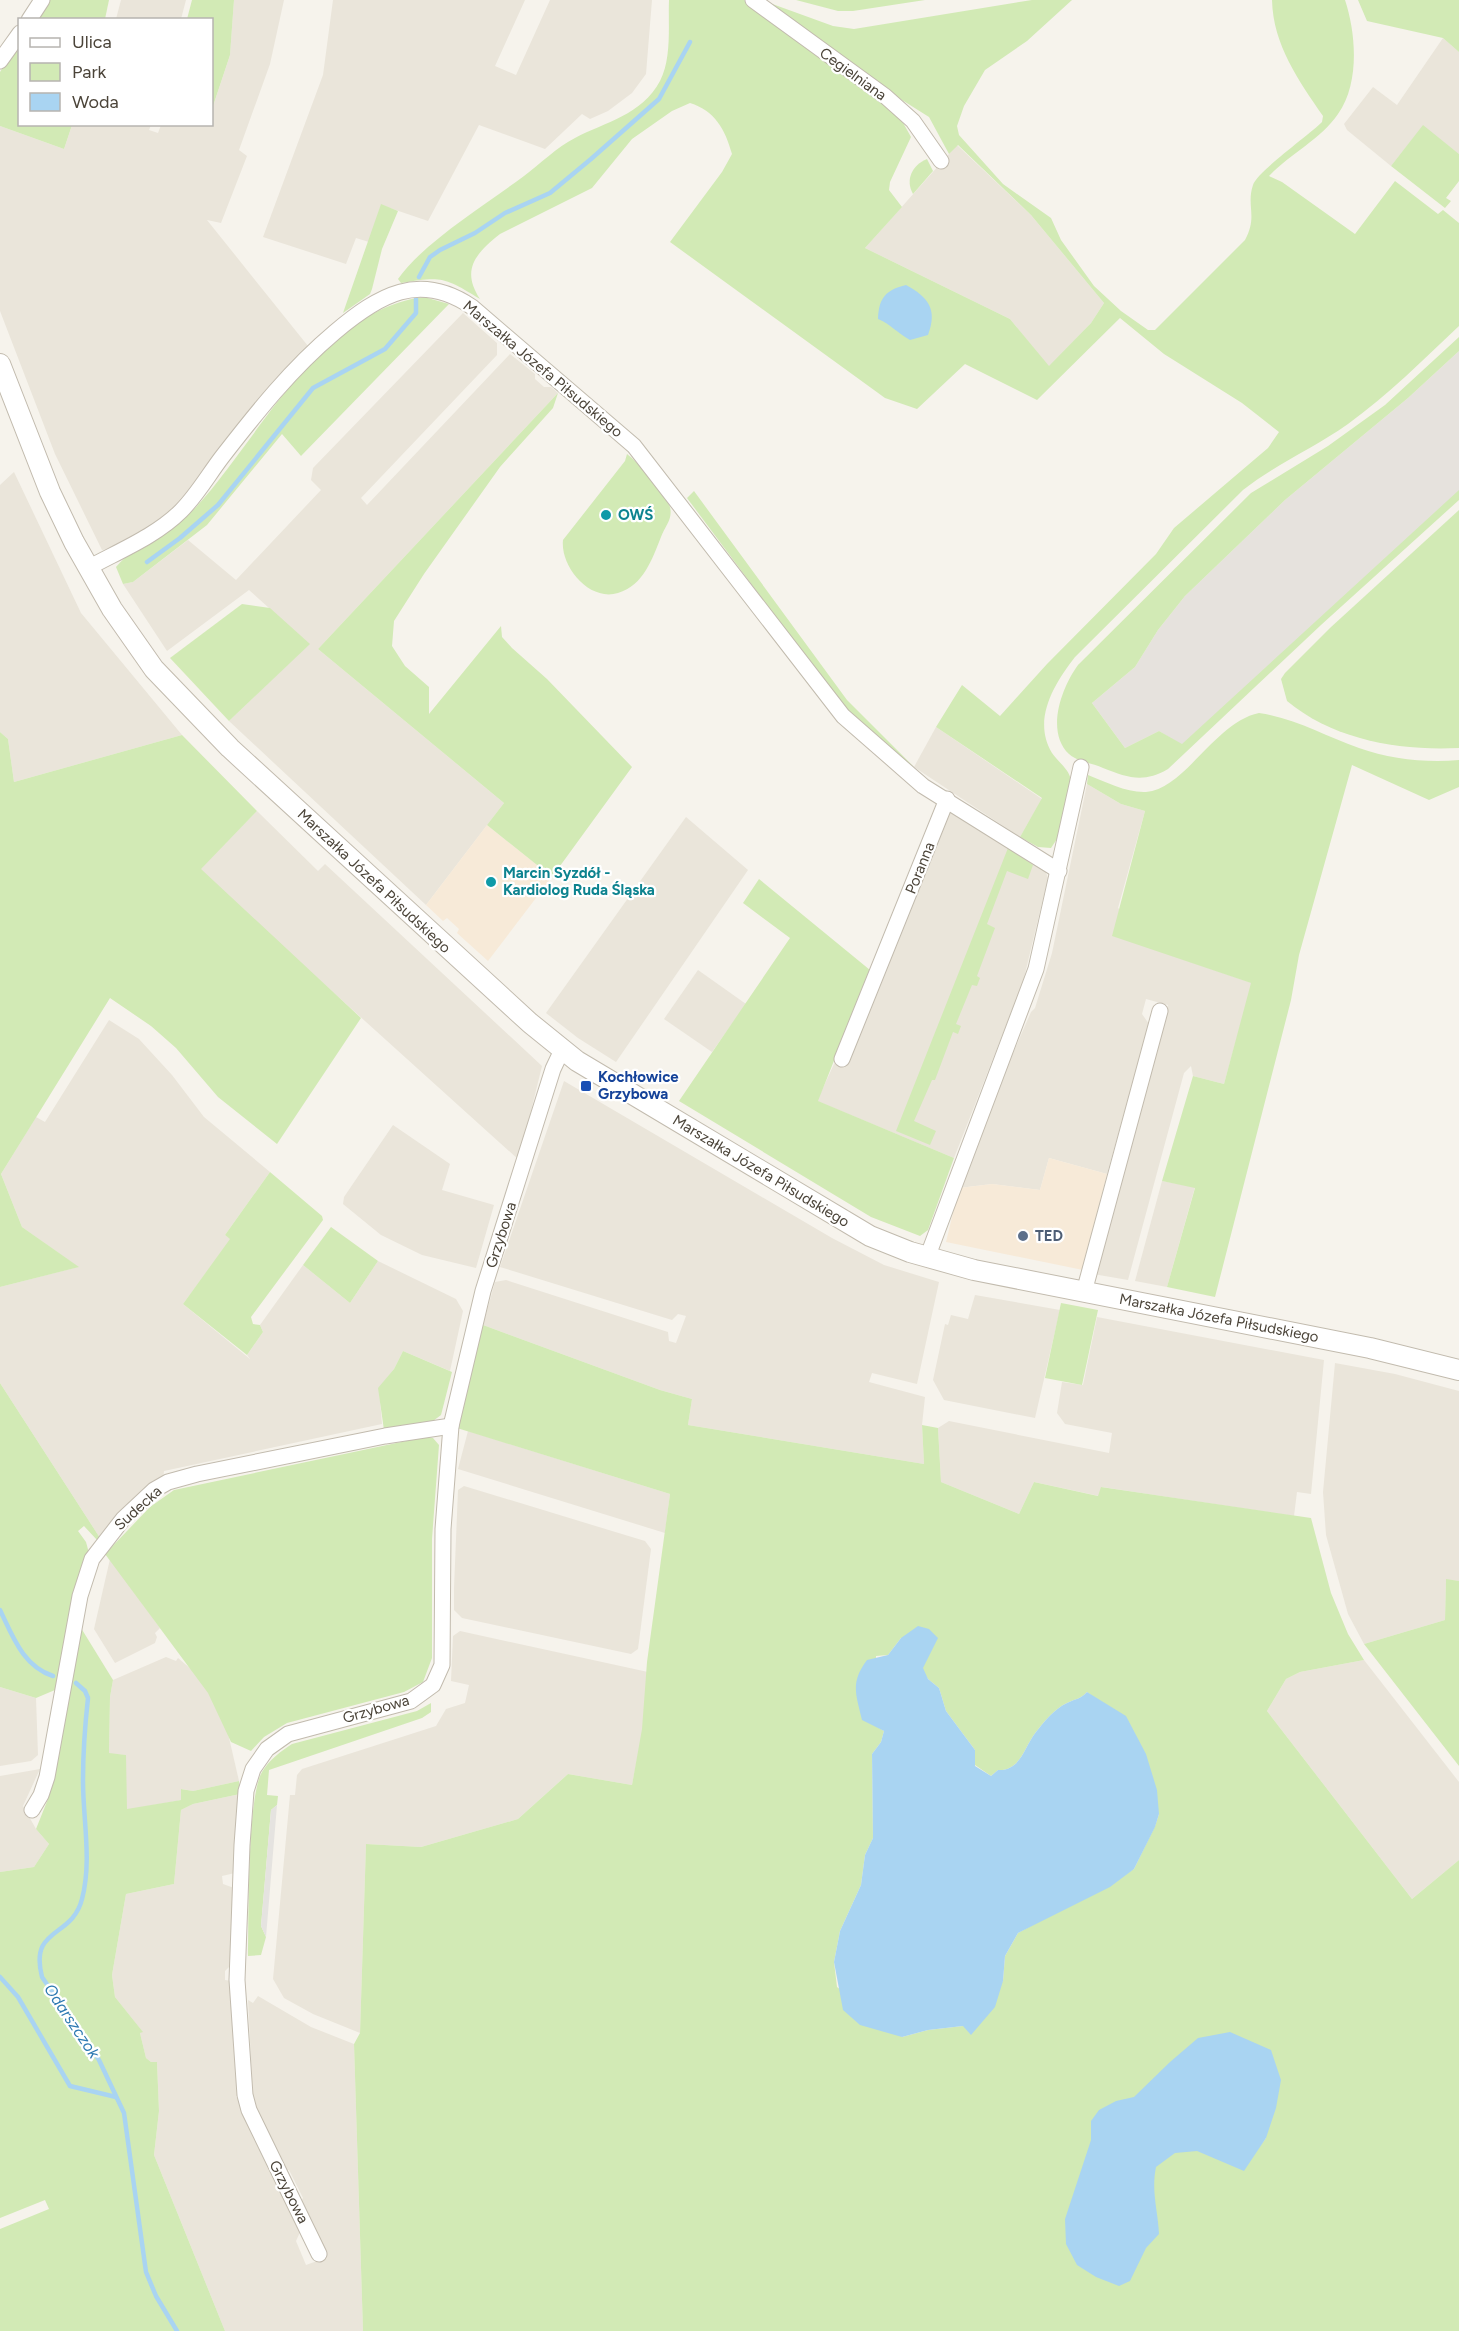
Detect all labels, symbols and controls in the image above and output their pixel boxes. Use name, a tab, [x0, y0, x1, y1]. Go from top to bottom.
legend	[18, 18, 213, 126]
text: Ulica	[72, 31, 112, 53]
street label: Cegielniana	[816, 44, 890, 104]
text: Park	[72, 61, 107, 83]
text: Woda	[72, 91, 119, 113]
street label: Marszałka Józefa Piłsudskiego	[459, 297, 627, 441]
place label: OWŚ	[618, 506, 653, 524]
marker: OWŚ	[599, 508, 613, 522]
street label: Marszałka Józefa Piłsudskiego	[294, 805, 455, 957]
street label: Poranna	[901, 839, 939, 897]
place label: Marcin Syzdół - Kardiolog Ruda Śląska	[503, 864, 655, 899]
marker: Marcin Syzdół - Kardiolog Ruda Śląska	[484, 875, 498, 889]
place label: Kochłowice Grzybowa	[598, 1068, 679, 1103]
marker: Kochłowice Grzybowa	[579, 1079, 593, 1093]
street label: Marszałka Józefa Piłsudskiego	[669, 1111, 853, 1231]
street label: Grzybowa	[482, 1200, 520, 1270]
place label: TED	[1035, 1227, 1063, 1245]
marker: TED	[1016, 1229, 1030, 1243]
street label: Marszałka Józefa Piłsudskiego	[1118, 1290, 1321, 1346]
street label: Sudecka	[111, 1482, 165, 1534]
street label: Grzybowa	[341, 1691, 411, 1727]
water label: Odarszczok	[40, 1980, 105, 2063]
street label: Grzybowa	[265, 2158, 313, 2226]

